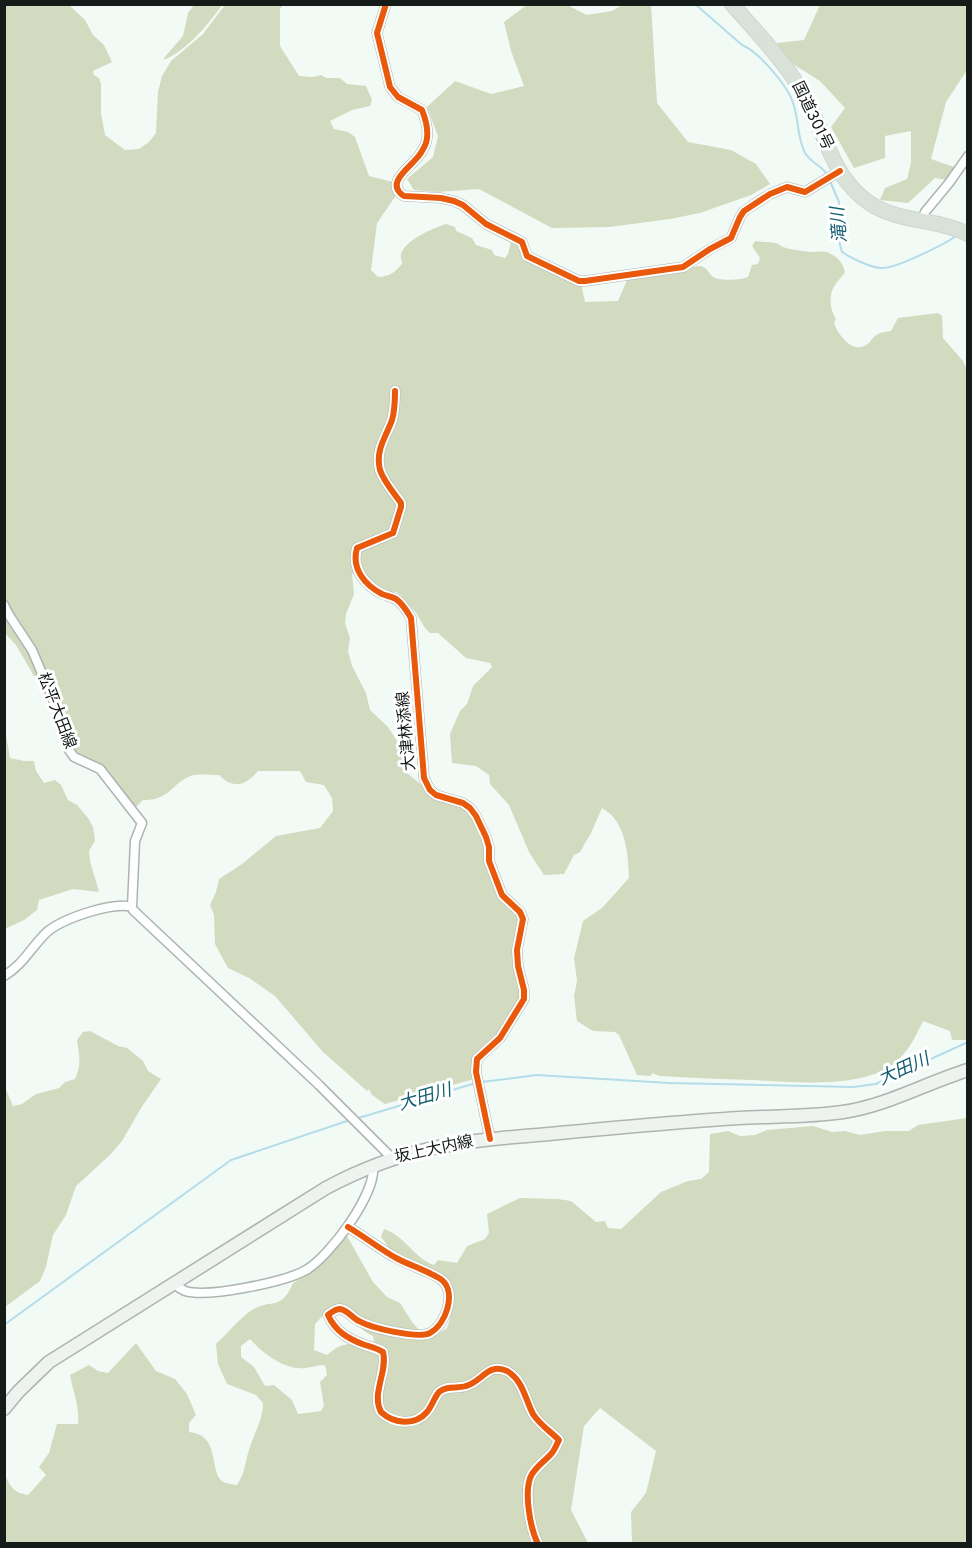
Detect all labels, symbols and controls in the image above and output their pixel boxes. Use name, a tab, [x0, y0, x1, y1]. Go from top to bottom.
street label: 国道301号	[787, 78, 837, 154]
water label: 滝川	[827, 204, 853, 244]
street label: 松平大田線	[32, 670, 80, 752]
street label: 大津林添線	[394, 690, 420, 772]
water label: 大田川	[875, 1048, 935, 1091]
water label: 大田川	[396, 1079, 456, 1116]
street label: 坂上大内線	[393, 1132, 475, 1168]

